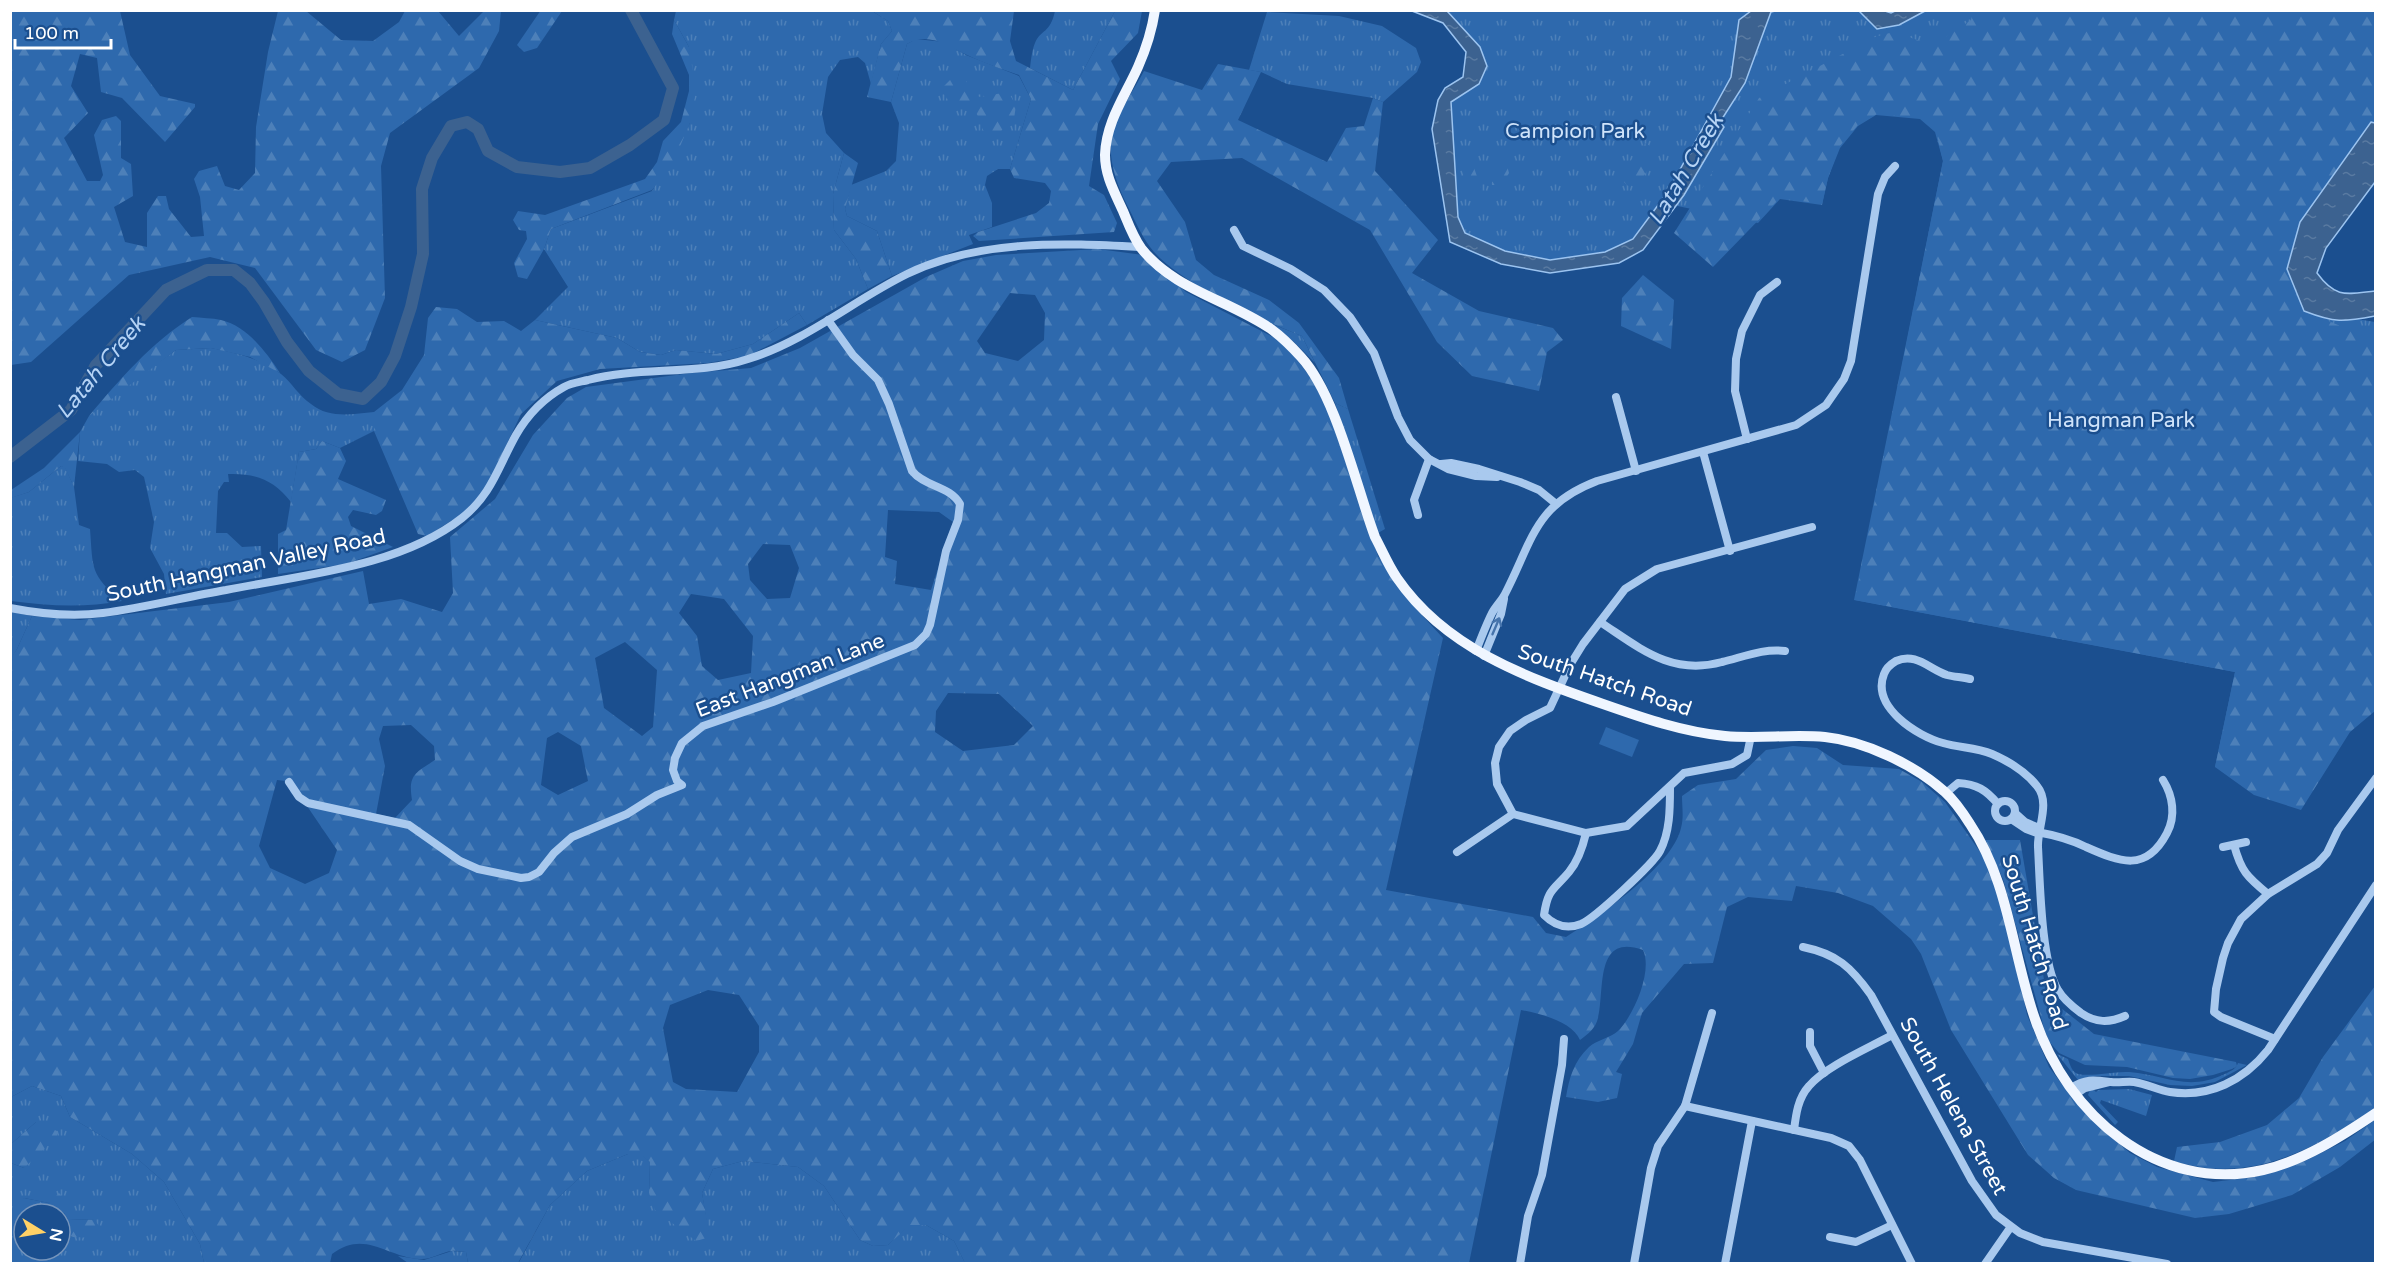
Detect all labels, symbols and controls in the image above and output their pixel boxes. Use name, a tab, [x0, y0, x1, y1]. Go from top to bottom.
scale bar	[15, 12, 111, 50]
text: 100 m	[24, 22, 79, 44]
water label: Latah Creek	[1643, 108, 1730, 230]
park label: Campion Park	[1505, 119, 1645, 144]
water label: Latah Creek	[51, 310, 152, 424]
park label: Hangman Park	[2047, 408, 2195, 433]
street label: South Hangman Valley Road	[104, 524, 388, 607]
one-way arrow	[1491, 618, 1502, 636]
street label: East Hangman Lane	[692, 628, 888, 723]
street label: South Hatch Road	[1515, 639, 1695, 722]
street label: South Hatch Road	[1996, 851, 2073, 1033]
street label: South Helena Street	[1894, 1013, 2013, 1200]
north arrow	[12, 1202, 72, 1262]
text: N	[45, 1226, 67, 1243]

